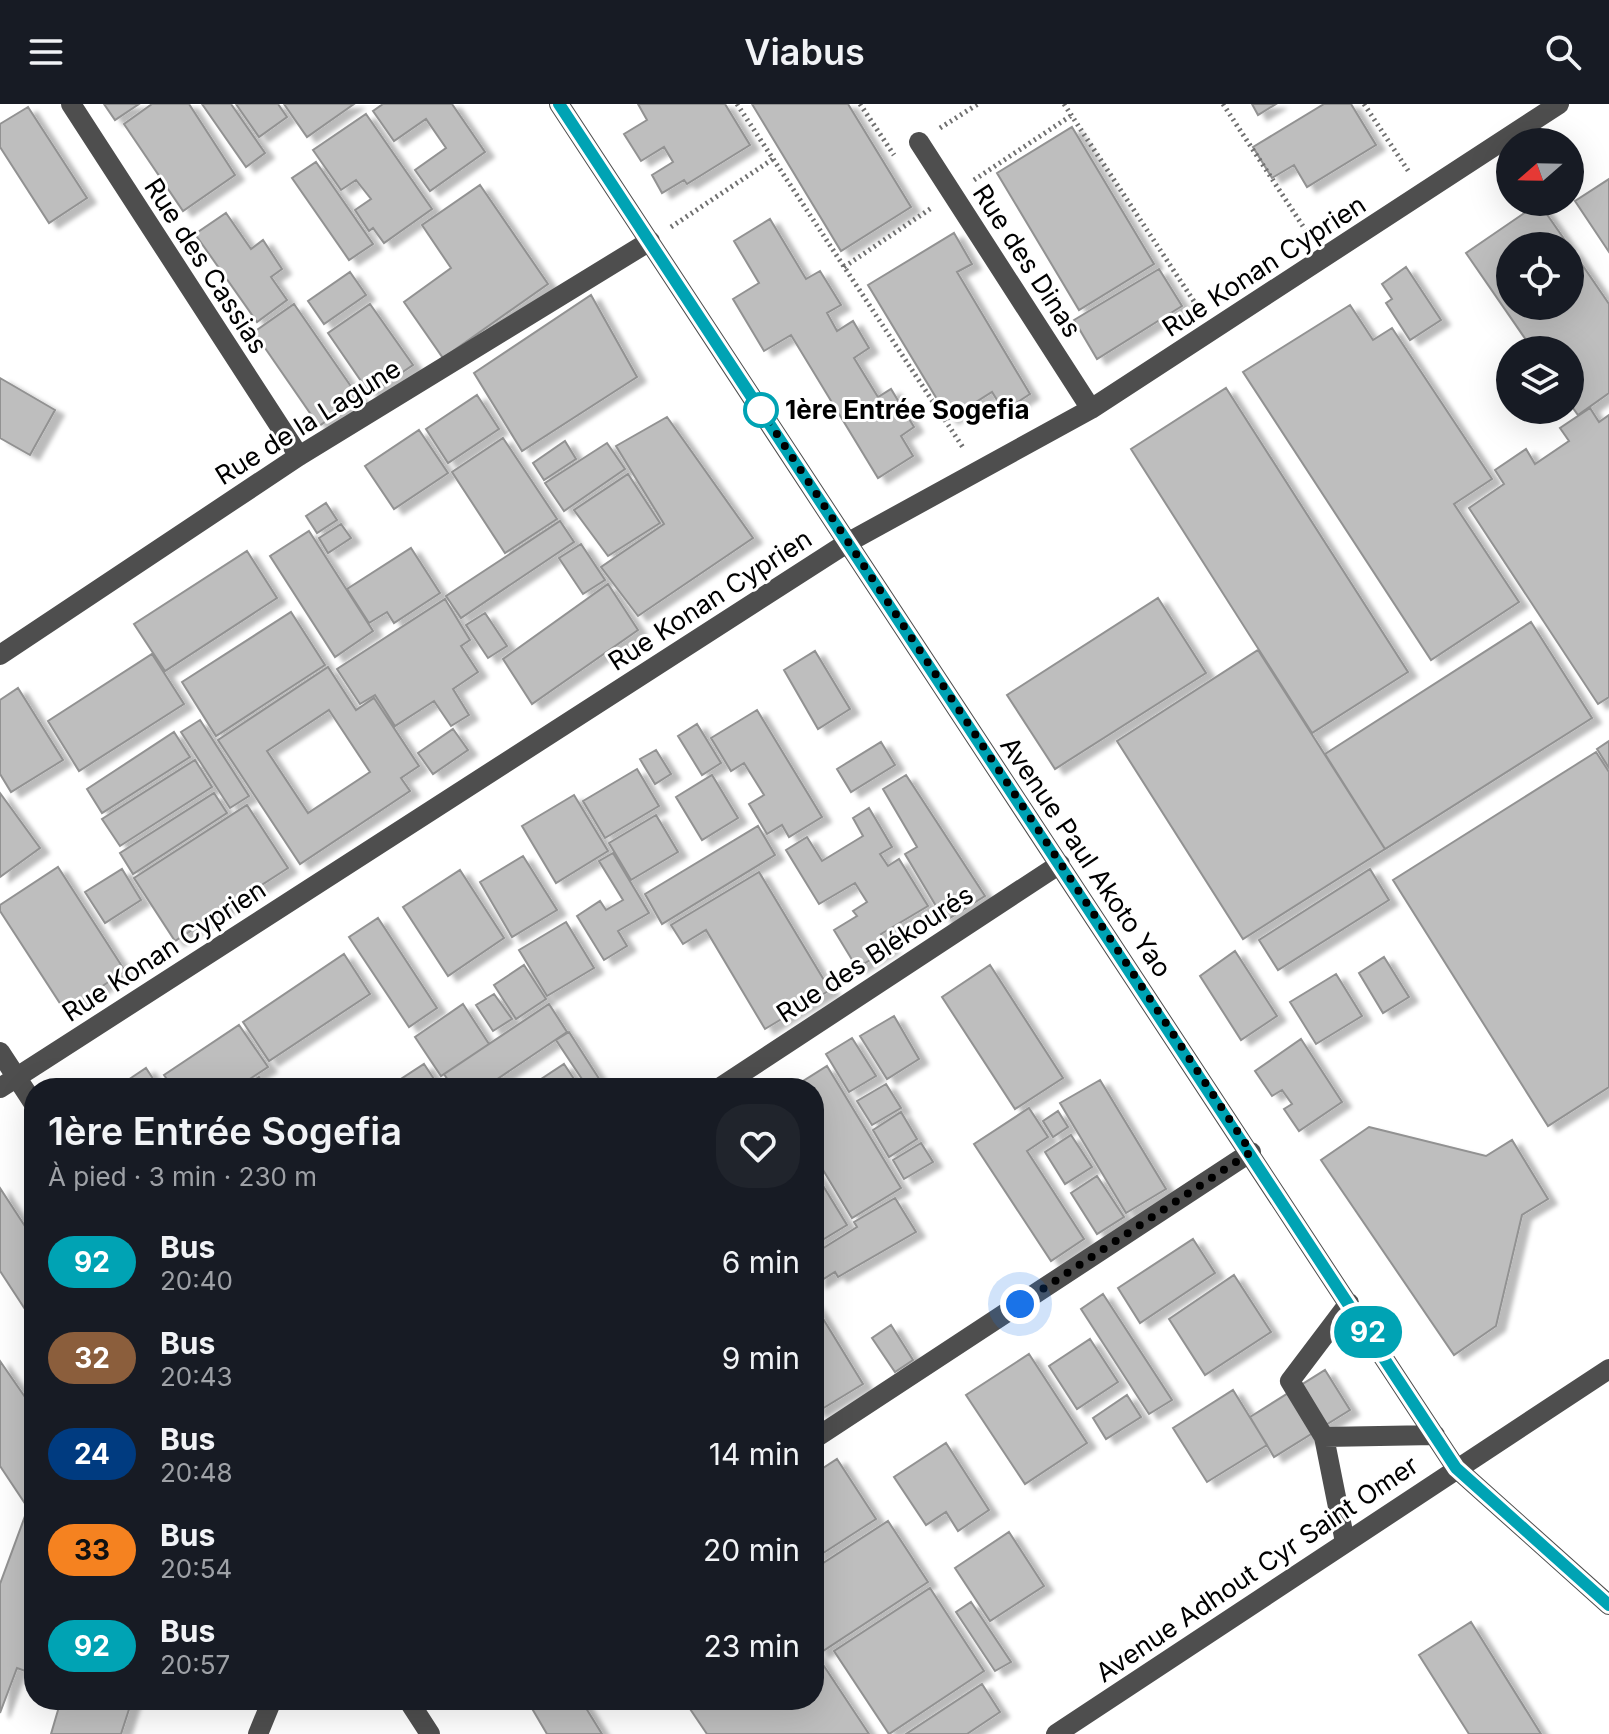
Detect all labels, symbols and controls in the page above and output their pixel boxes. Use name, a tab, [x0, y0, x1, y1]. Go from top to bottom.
icon: menu	[24, 30, 68, 74]
text: Viabus	[744, 30, 865, 74]
icon: search	[1541, 30, 1585, 74]
north arrow	[1496, 128, 1584, 216]
map controls	[1496, 128, 1584, 424]
street label: Rue des Cassias	[138, 172, 275, 359]
street label: Rue des Dinas	[967, 179, 1088, 343]
street label: Rue Konan Cyprien	[1156, 188, 1371, 343]
button: locate	[1496, 232, 1584, 320]
button: layers	[1496, 336, 1584, 424]
street label: Rue de la Lagune	[209, 352, 406, 491]
marker: 1ère Entrée Sogefia	[744, 393, 778, 427]
place label: 1ère Entrée Sogefia	[785, 394, 1029, 425]
street label: Rue Konan Cyprien	[602, 522, 817, 677]
street label: Avenue Paul Akoto Yao	[994, 731, 1178, 983]
street label: Rue Konan Cyprien	[56, 873, 271, 1028]
street label: Rue des Blékourés	[771, 878, 979, 1029]
button: heart	[716, 1104, 800, 1188]
text: 1ère Entrée Sogefia	[48, 1108, 402, 1154]
text: À pied · 3 min · 230 m	[48, 1161, 317, 1192]
text: Bus	[160, 1229, 215, 1265]
text: 6 min	[722, 1244, 800, 1280]
text: 92	[74, 1245, 110, 1279]
text: 20:40	[160, 1265, 233, 1296]
your location	[1000, 1284, 1040, 1324]
line badge: 92	[1332, 1306, 1404, 1358]
text: 92	[1350, 1315, 1386, 1349]
text: Bus	[160, 1325, 215, 1361]
text: 9 min	[722, 1340, 800, 1376]
text: 32	[74, 1341, 110, 1375]
text: 20:43	[160, 1361, 233, 1392]
text: Bus	[160, 1421, 215, 1457]
text: 14 min	[709, 1436, 800, 1472]
text: 24	[74, 1437, 110, 1471]
street label: Avenue Adhout Cyr Saint Omer	[1090, 1449, 1424, 1688]
text: 20:48	[160, 1457, 233, 1488]
text: Bus	[160, 1517, 215, 1553]
text: 20 min	[703, 1532, 800, 1568]
text: 33	[74, 1533, 110, 1567]
text: 20:54	[160, 1553, 232, 1584]
text: Bus	[160, 1613, 215, 1649]
text: 23 min	[703, 1628, 800, 1664]
text: 92	[74, 1629, 110, 1663]
text: 20:57	[160, 1649, 230, 1680]

